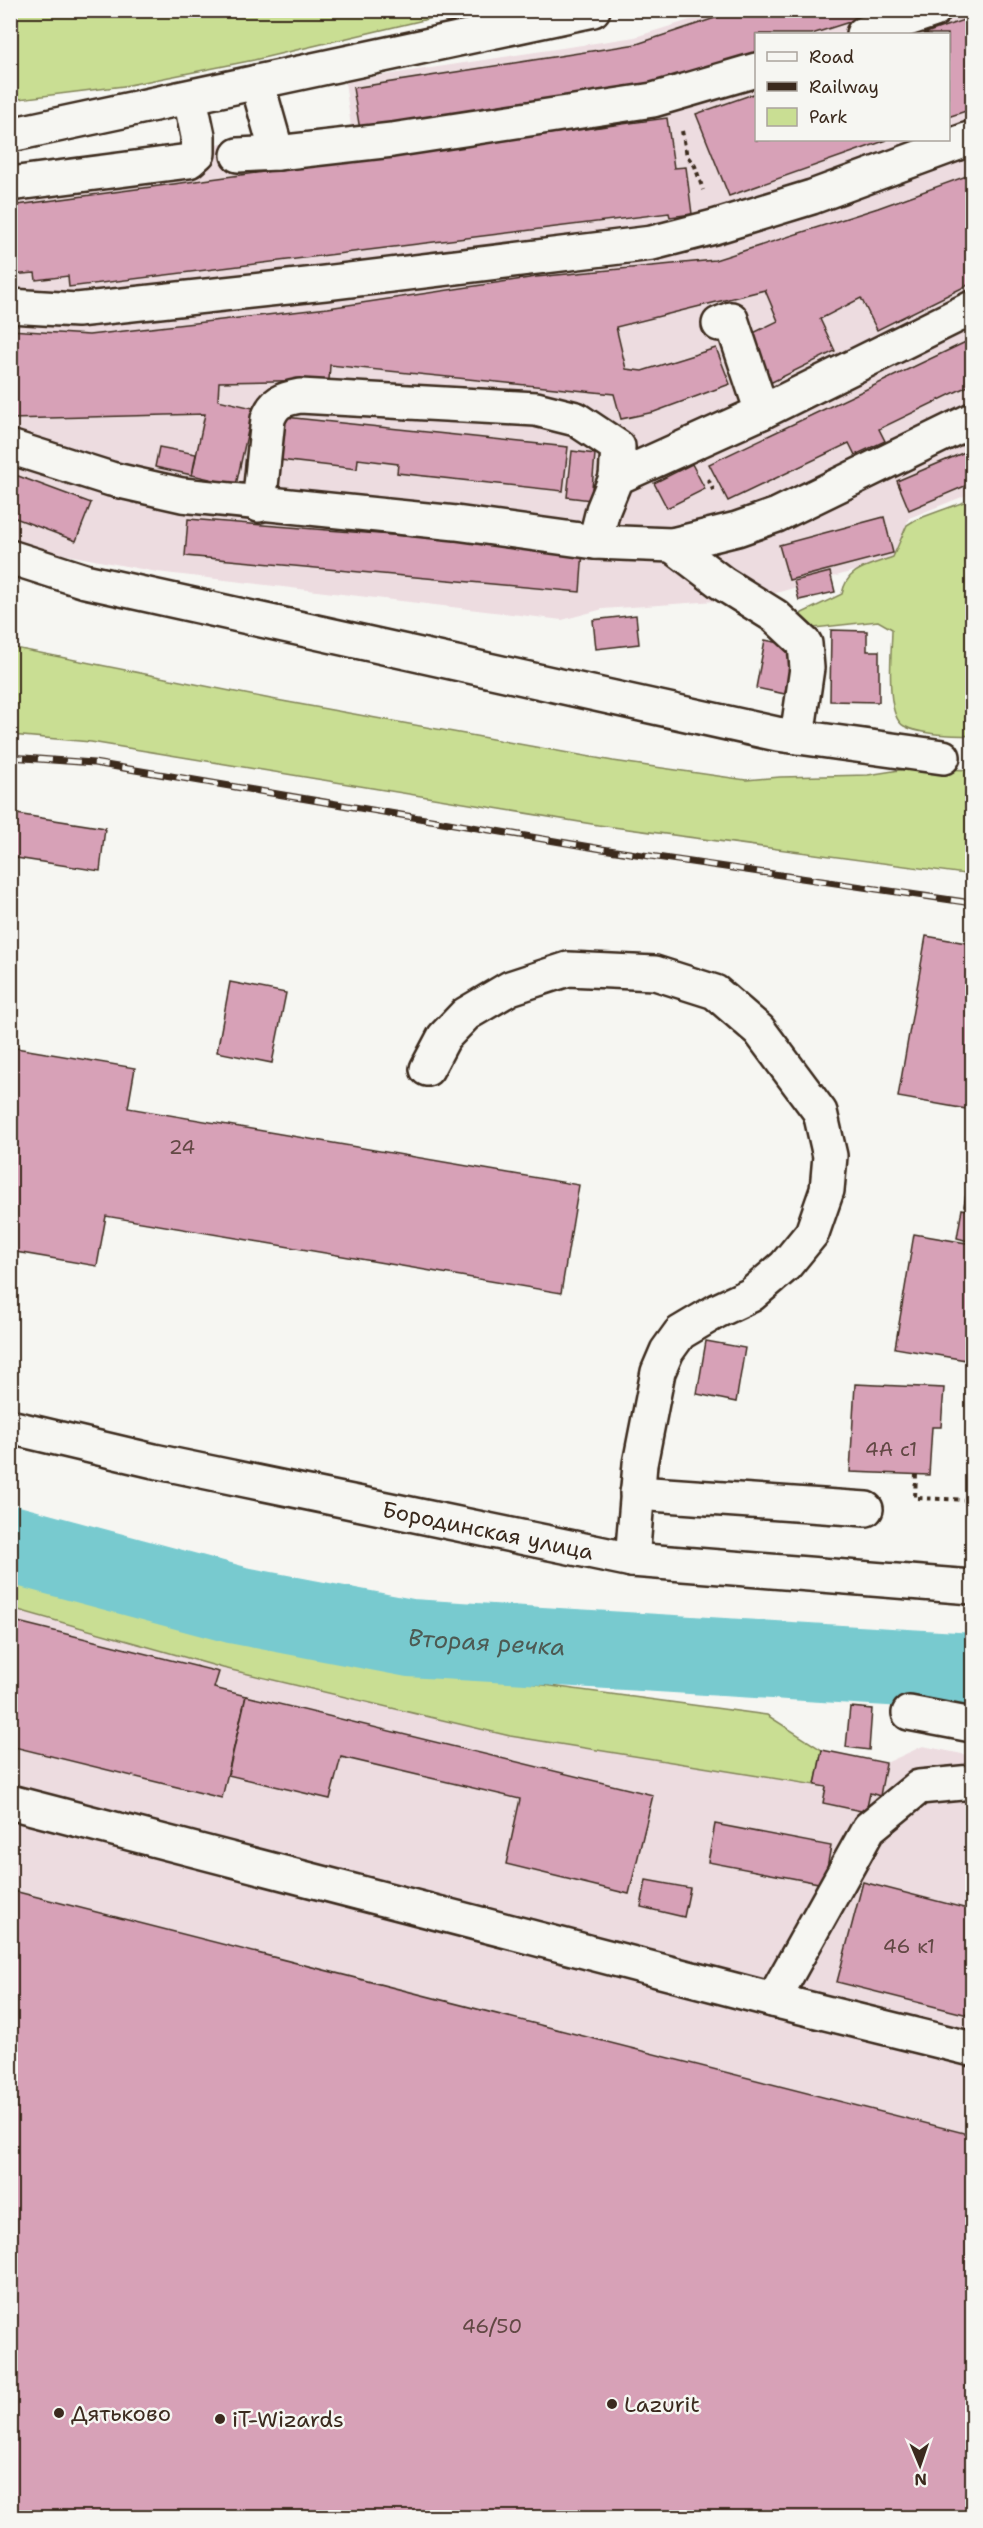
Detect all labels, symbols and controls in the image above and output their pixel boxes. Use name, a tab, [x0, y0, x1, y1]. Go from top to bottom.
legend	[755, 33, 950, 141]
text: Road	[809, 45, 854, 69]
text: Railway	[809, 75, 879, 99]
text: Park	[809, 105, 848, 129]
house number: 24	[169, 1134, 195, 1160]
house number: 4А с1	[865, 1436, 917, 1462]
street label: Бородинская улица	[380, 1495, 596, 1567]
water label: Вторая речка	[407, 1622, 566, 1663]
house number: 46 к1	[883, 1933, 935, 1959]
house number: 46/50	[462, 2313, 522, 2339]
place label: Lazurit	[624, 2390, 700, 2419]
marker: Lazurit	[605, 2397, 619, 2411]
place label: Дятьково	[71, 2399, 171, 2428]
place label: iT-Wizards	[232, 2405, 344, 2434]
marker: Дятьково	[52, 2406, 66, 2420]
marker: iT-Wizards	[213, 2412, 227, 2426]
north arrow	[890, 2435, 950, 2495]
text: N	[914, 2469, 927, 2490]

